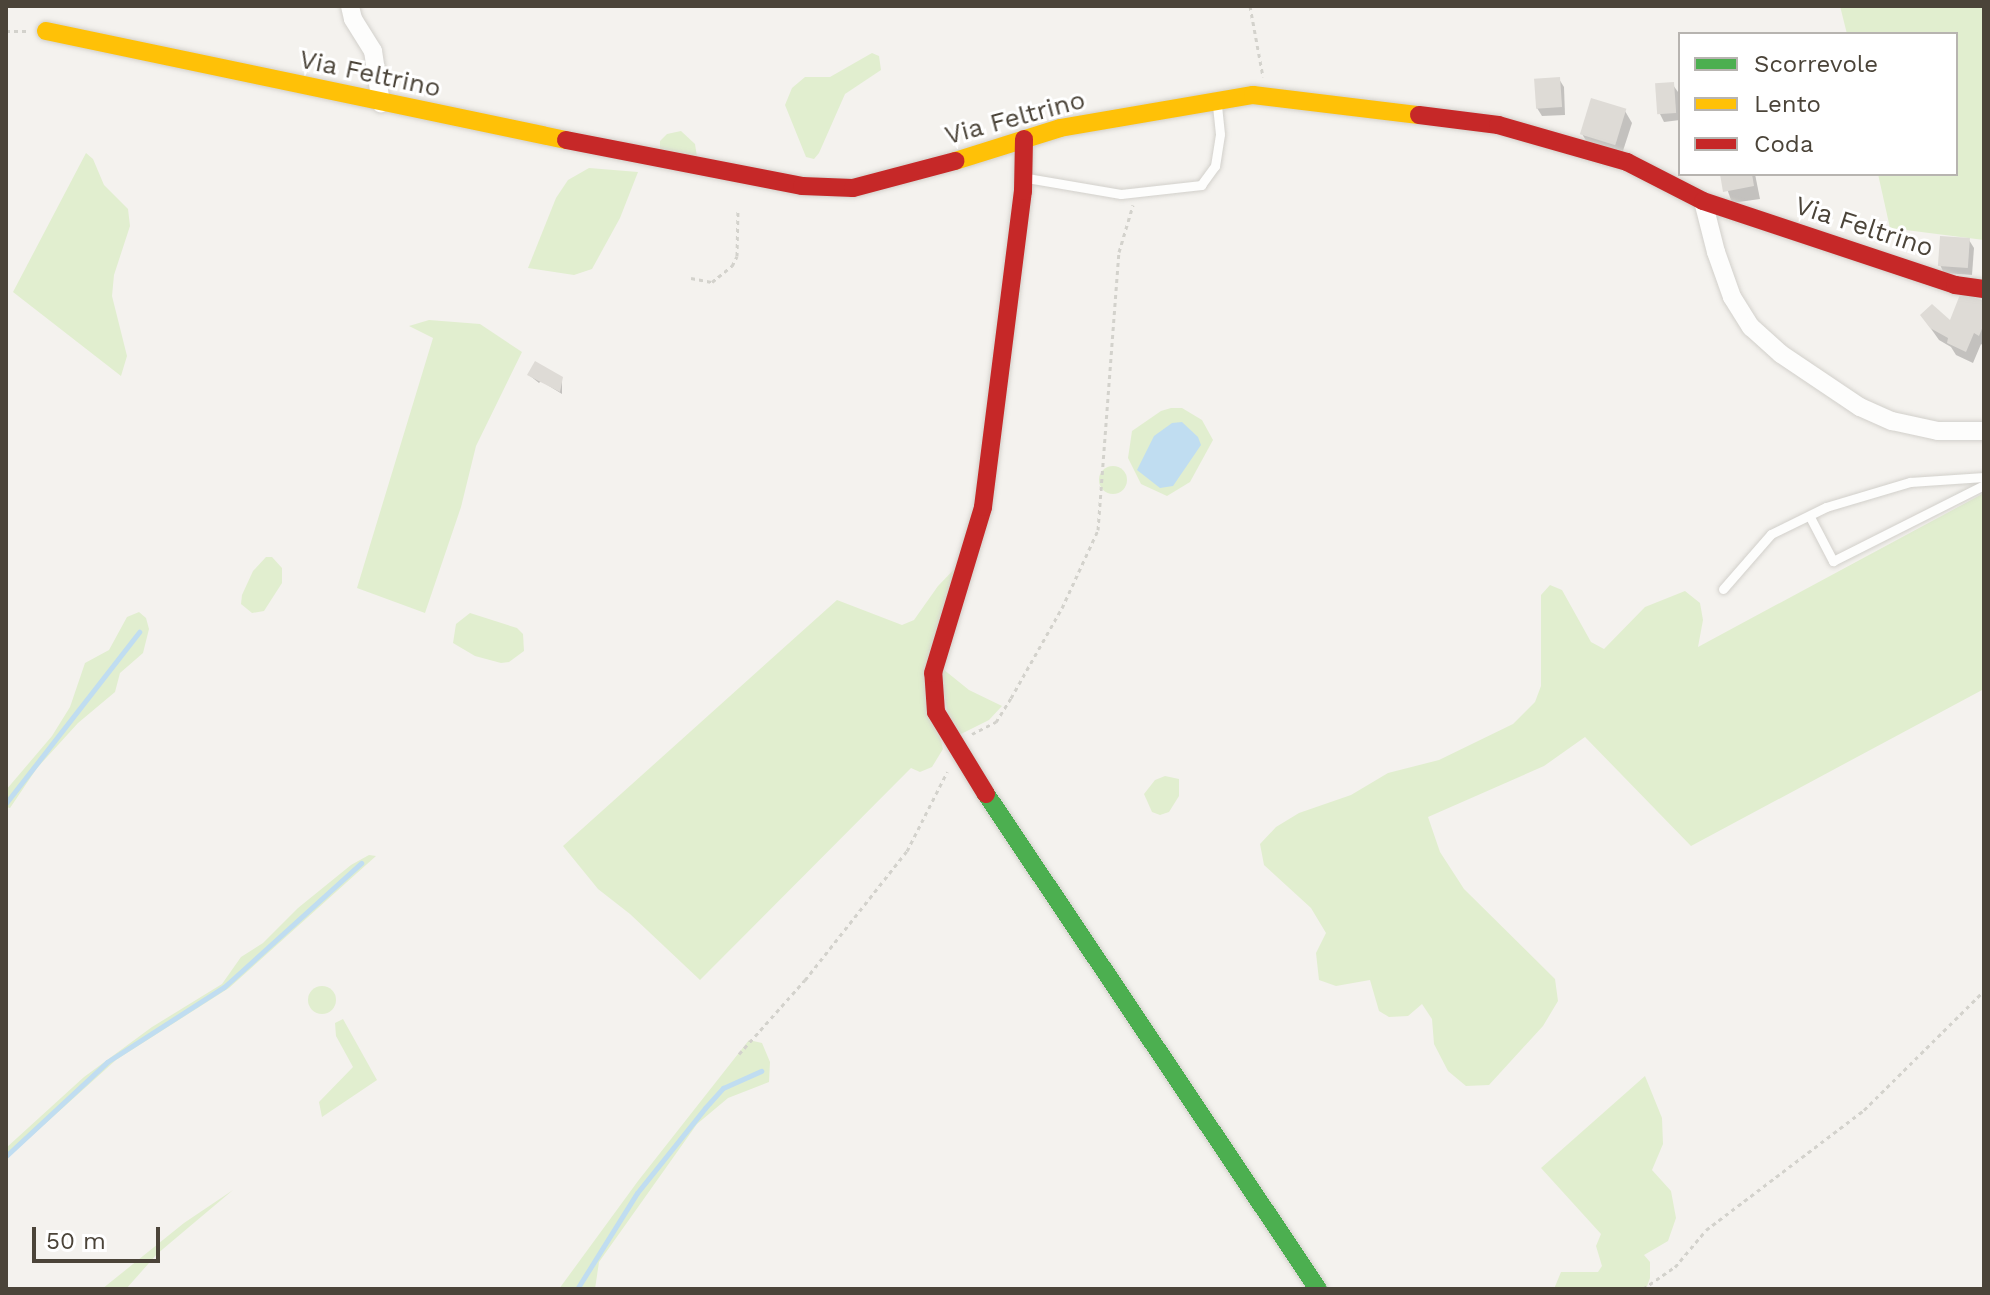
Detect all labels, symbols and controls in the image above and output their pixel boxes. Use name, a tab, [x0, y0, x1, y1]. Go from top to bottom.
legend	[1678, 32, 1958, 176]
street label: Via Feltrino	[296, 44, 444, 104]
text: Scorrevole	[1754, 50, 1878, 78]
street label: Via Feltrino	[941, 84, 1089, 152]
text: Lento	[1754, 90, 1821, 118]
text: Coda	[1754, 130, 1814, 158]
street label: Via Feltrino	[1791, 190, 1937, 264]
scale bar	[36, 1211, 164, 1261]
text: 50 m	[46, 1227, 106, 1255]

